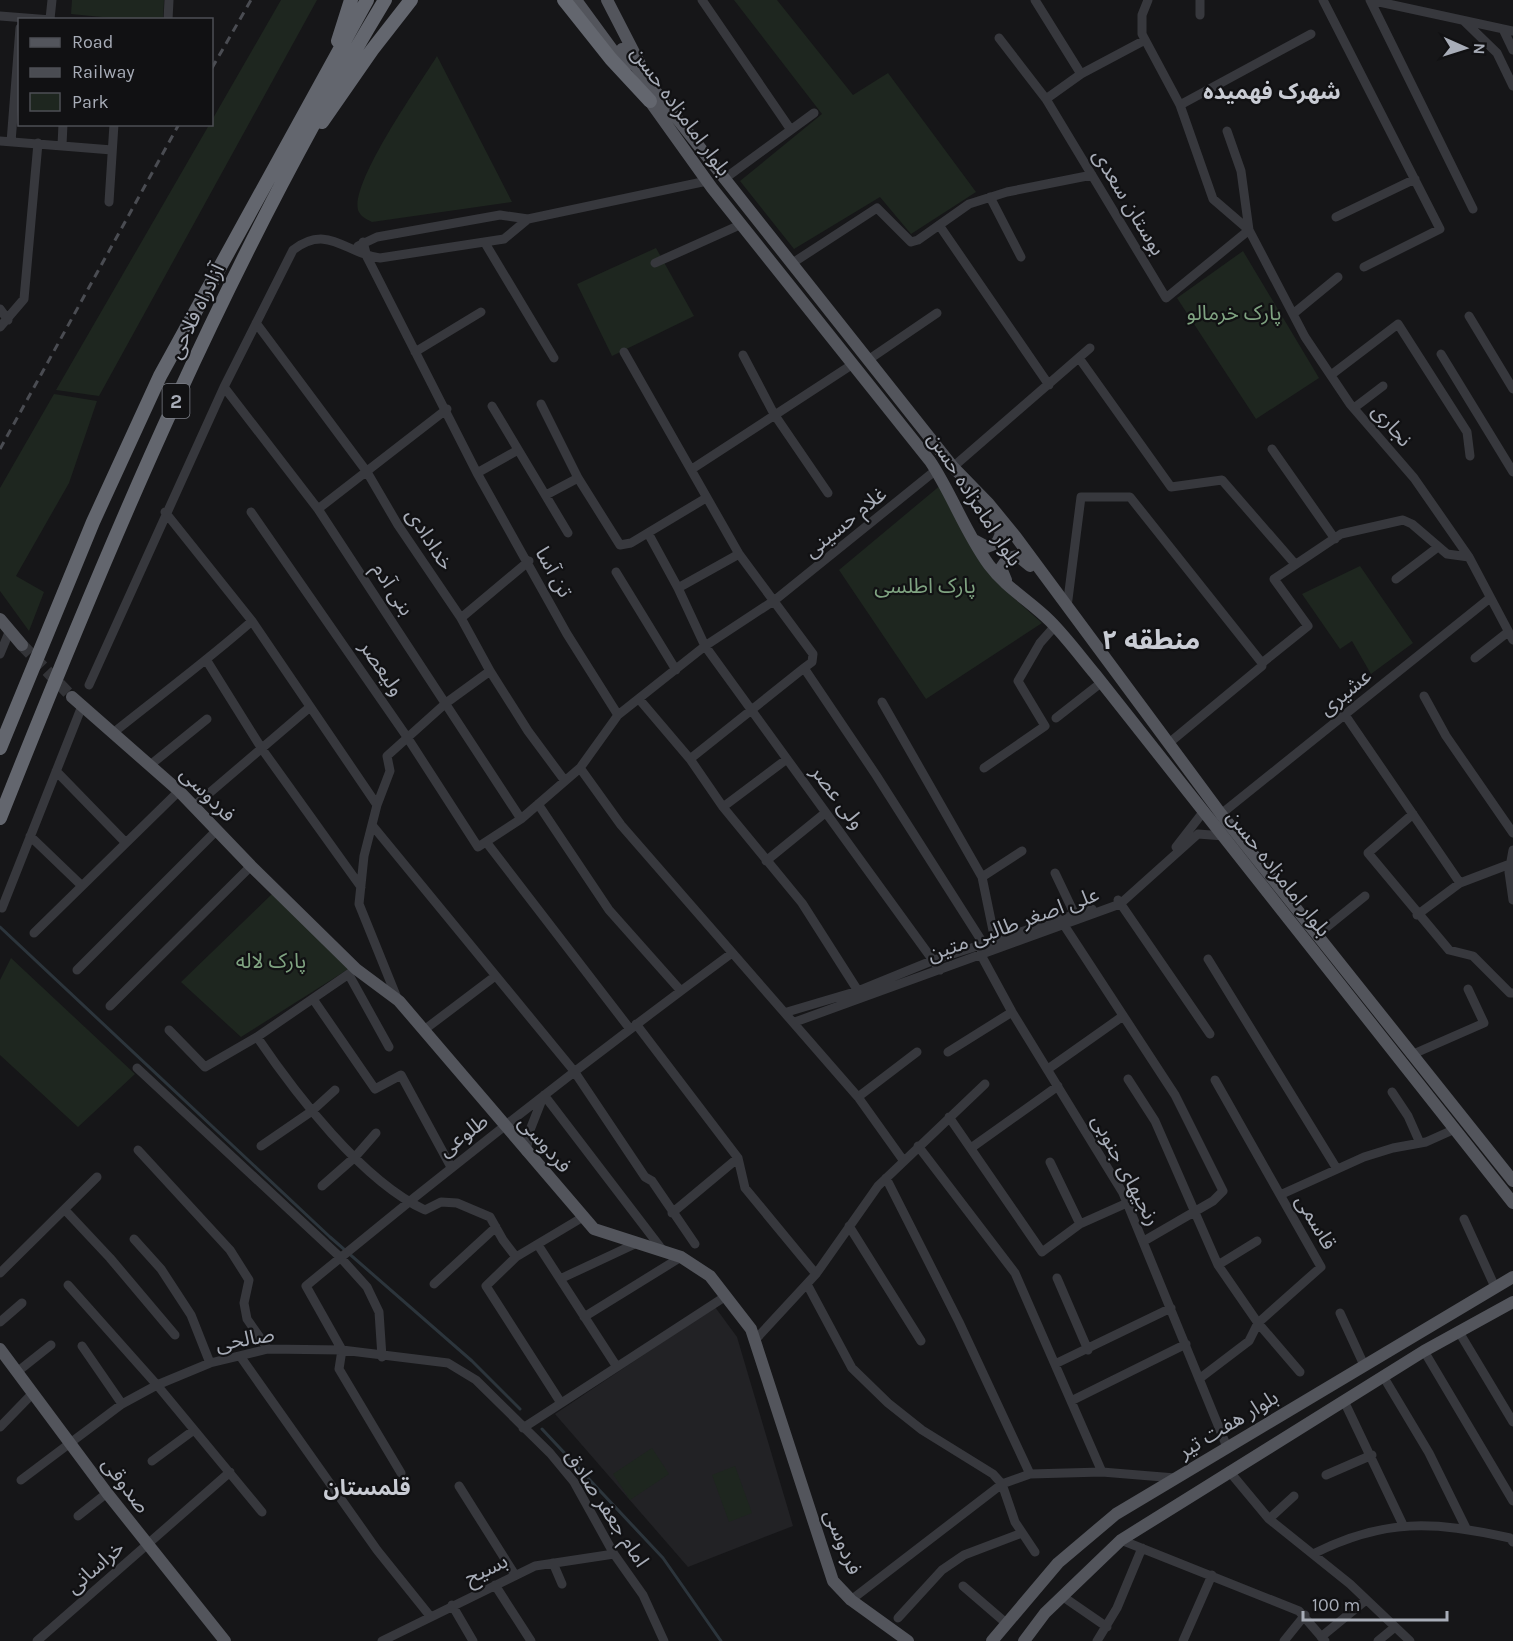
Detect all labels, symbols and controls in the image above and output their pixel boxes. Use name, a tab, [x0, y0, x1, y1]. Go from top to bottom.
legend	[18, 18, 213, 126]
north arrow	[1435, 18, 1495, 78]
text: Road	[72, 31, 113, 53]
street label: بلوار امامزاده حسن	[626, 41, 736, 181]
text: N	[1470, 43, 1489, 55]
text: Railway	[72, 61, 135, 83]
district label: شهرک فهمیده	[1203, 79, 1341, 105]
text: Park	[72, 91, 109, 113]
street label: بوستان سعدی	[1088, 144, 1170, 260]
street label: آزادراه فلاحی	[163, 259, 230, 362]
park label: پارک خرمالو	[1186, 301, 1282, 326]
road number: 2	[162, 384, 190, 418]
street label: نجاری	[1367, 399, 1417, 451]
street label: بلوار امامزاده حسن	[923, 428, 1027, 570]
street label: غلام حسینی	[799, 482, 894, 566]
street label: خدادادی	[401, 503, 459, 575]
street label: تن آسا	[530, 543, 578, 601]
street label: بنی آدم	[364, 558, 419, 622]
park label: پارک اطلسی	[874, 574, 976, 599]
district label: منطقه ۲	[1102, 624, 1200, 656]
street label: ولیعصر	[354, 635, 409, 700]
street label: عشیری	[1314, 664, 1376, 720]
street label: ولی عصر	[806, 759, 870, 834]
street label: فردوسی	[175, 761, 241, 827]
street label: بلوار امامزاده حسن	[1222, 805, 1336, 941]
street label: علی اصغر طالبی متین	[924, 882, 1102, 966]
park label: پارک لاله	[236, 949, 306, 974]
street label: طلوعی	[433, 1108, 493, 1162]
street label: فردوسی	[514, 1110, 576, 1178]
street label: رنجیهای جنوبی	[1087, 1110, 1165, 1230]
street label: قاسمی	[1291, 1190, 1341, 1254]
street label: صالحی	[214, 1322, 276, 1356]
street label: بلوار هفت تیر	[1173, 1385, 1282, 1464]
street label: امام جعفر صادق	[557, 1445, 654, 1574]
street label: صدوقی	[97, 1452, 155, 1518]
district label: قلمستان	[323, 1475, 411, 1501]
street label: فردوسی	[819, 1506, 867, 1578]
street label: خراسانی	[61, 1535, 129, 1599]
street label: بسیح	[461, 1548, 513, 1592]
scale bar	[1303, 1584, 1447, 1622]
text: 100 m	[1312, 1594, 1360, 1616]

